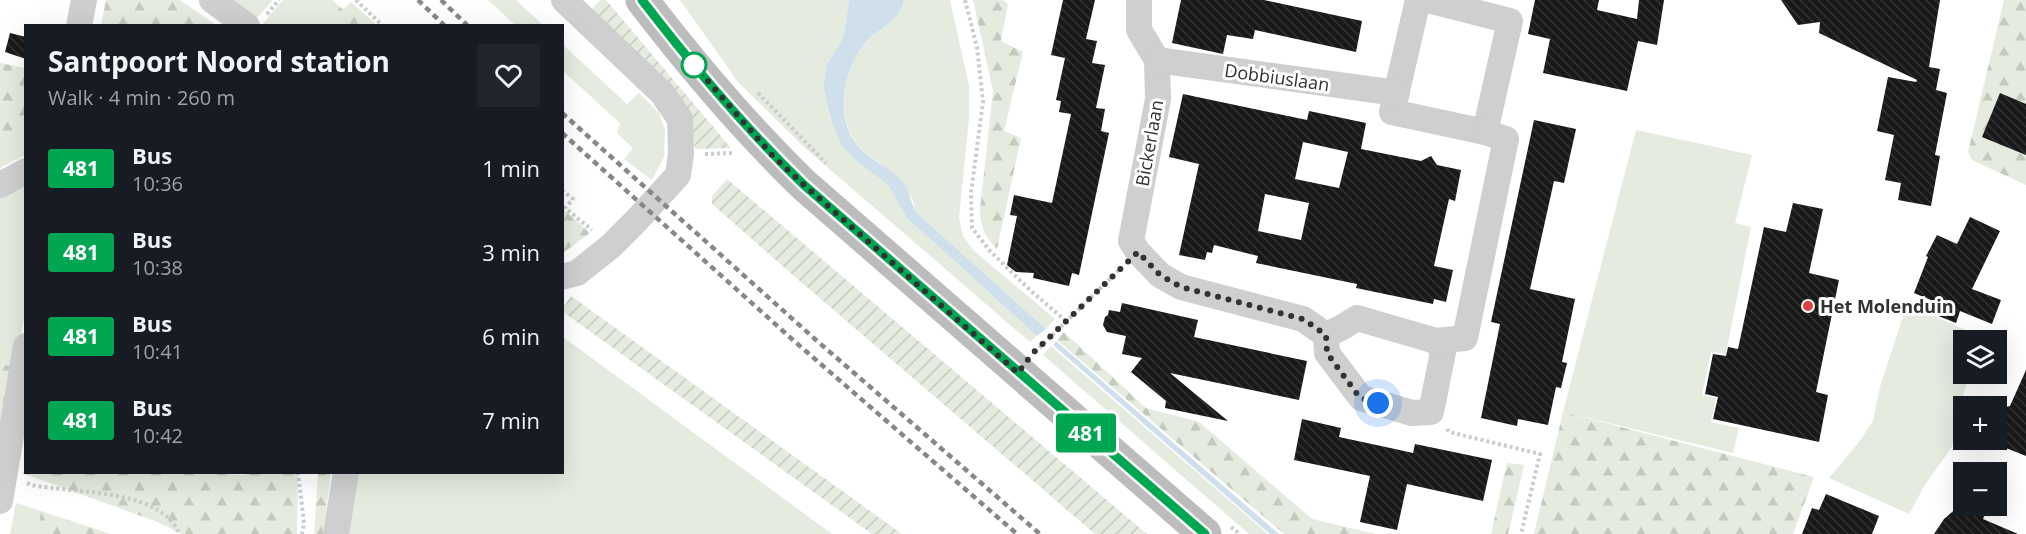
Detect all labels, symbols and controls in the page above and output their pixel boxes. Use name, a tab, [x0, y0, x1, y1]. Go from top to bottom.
text: Santpoort Noord station	[48, 42, 390, 80]
button: heart	[477, 44, 540, 107]
unlabelled marker	[681, 52, 707, 78]
street label: Dobbiuslaan	[1223, 58, 1331, 96]
text: Walk · 4 min · 260 m	[48, 84, 235, 111]
street label: Bickerlaan	[1130, 98, 1168, 188]
text: Bus	[132, 140, 172, 170]
text: 1 min	[482, 153, 540, 183]
text: 481	[63, 154, 99, 182]
text: 10:36	[132, 170, 183, 197]
text: Bus	[132, 224, 172, 254]
text: 3 min	[482, 237, 540, 267]
text: 481	[63, 238, 99, 266]
text: 10:38	[132, 254, 183, 281]
place label: Het Molenduin	[1820, 294, 1954, 318]
marker: Het Molenduin	[1801, 299, 1815, 313]
text: Bus	[132, 308, 172, 338]
text: 6 min	[482, 321, 540, 351]
text: 481	[63, 322, 99, 350]
map controls	[1953, 330, 2007, 516]
button: layers	[1953, 330, 2007, 384]
text: 10:41	[132, 338, 183, 365]
your location	[1363, 388, 1393, 418]
text: Bus	[132, 392, 172, 422]
button: +	[1953, 396, 2007, 450]
text: 7 min	[482, 405, 540, 435]
text: 481	[63, 406, 99, 434]
line badge: 481	[1052, 414, 1120, 452]
text: 481	[1068, 419, 1104, 447]
text: 10:42	[132, 422, 183, 449]
button: −	[1953, 462, 2007, 516]

